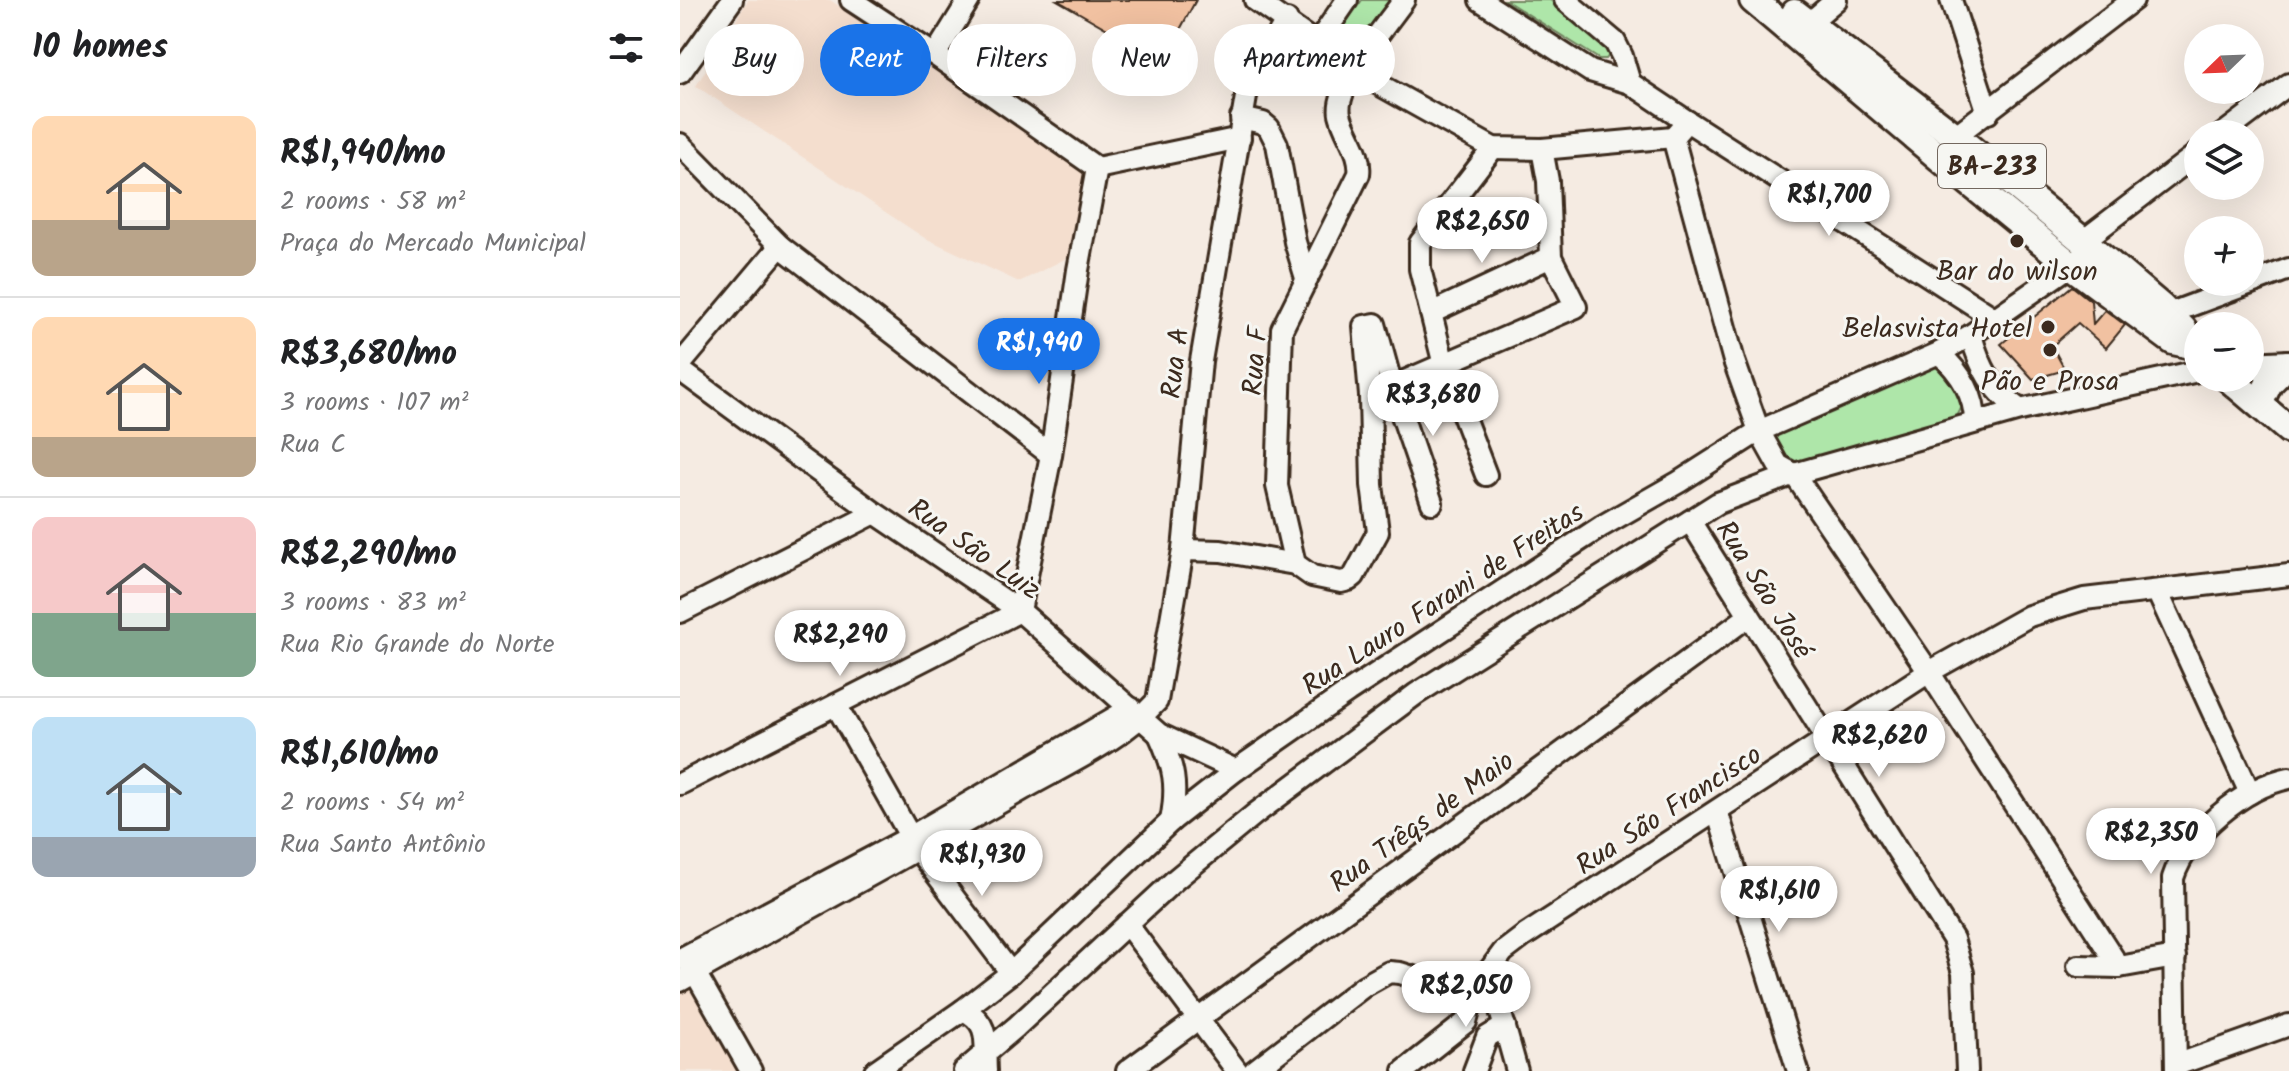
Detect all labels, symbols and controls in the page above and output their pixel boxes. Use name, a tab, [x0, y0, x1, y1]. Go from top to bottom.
text: 10 homes	[32, 21, 168, 75]
chip: Buy	[704, 24, 804, 96]
chip: Rent	[820, 24, 931, 96]
chip: Filters	[947, 24, 1076, 96]
chip: New	[1092, 24, 1198, 96]
chip: Apartment	[1214, 24, 1395, 96]
north arrow	[2184, 24, 2264, 104]
map controls	[2184, 24, 2264, 392]
icon: filters	[604, 26, 648, 70]
button: layers	[2184, 120, 2264, 200]
text: R$1,940/mo	[280, 127, 446, 181]
road number: BA-233	[1938, 144, 2046, 188]
icon: home	[96, 148, 192, 244]
pin: R$1,700	[1755, 170, 1903, 238]
text: R$1,700	[1787, 175, 1871, 217]
text: 2 rooms · 58 m²	[280, 181, 465, 223]
pin: R$2,650	[1408, 197, 1556, 265]
text: R$2,650	[1435, 202, 1529, 244]
button: +	[2184, 216, 2264, 296]
text: Praça do Mercado Municipal	[280, 223, 586, 265]
marker: Bar do wilson	[2008, 232, 2026, 250]
place label: Bar do wilson	[1936, 250, 2098, 295]
place label: Belasvista Hotel	[1842, 307, 2032, 352]
button: −	[2184, 312, 2264, 392]
pin: R$1,940	[965, 318, 1113, 386]
marker: Belasvista Hotel	[2039, 318, 2057, 336]
text: R$1,940	[996, 323, 1082, 365]
street label: Rua F	[1231, 323, 1282, 397]
street label: Rua A	[1150, 325, 1203, 401]
text: R$3,680/mo	[280, 328, 457, 382]
marker: Pão e Prosa	[2041, 341, 2059, 359]
icon: home	[96, 349, 192, 445]
place label: Pão e Prosa	[1981, 360, 2119, 405]
pin: R$3,680	[1359, 370, 1507, 438]
text: R$3,680	[1386, 375, 1480, 417]
text: 3 rooms · 107 m²	[280, 382, 469, 424]
text: Rua C	[280, 424, 346, 466]
street label: Rua São Luiz	[898, 487, 1050, 613]
street label: Rua Lauro Farani de Freitas	[1293, 492, 1594, 709]
street label: Rua São José	[1702, 512, 1824, 670]
text: R$2,290/mo	[280, 528, 457, 582]
icon: home	[96, 549, 192, 645]
text: 3 rooms · 83 m²	[280, 582, 466, 624]
pin: R$2,290	[766, 610, 914, 678]
text: R$2,290	[793, 615, 887, 657]
text: Rua Rio Grande do Norte	[280, 624, 554, 666]
pin: R$2,620	[1805, 711, 1953, 779]
text: R$2,620	[1831, 716, 1927, 758]
text: R$1,610/mo	[280, 728, 439, 782]
street label: Rua São Francisco	[1567, 734, 1771, 888]
street label: Rua Trêqs de Maio	[1320, 740, 1524, 906]
icon: home	[96, 749, 192, 845]
text: 2 rooms · 54 m²	[280, 782, 464, 824]
pin: R$2,350	[2077, 808, 2225, 876]
text: R$2,350	[2104, 813, 2198, 855]
text: Rua Santo Antônio	[280, 824, 486, 866]
pin: R$1,930	[908, 830, 1056, 898]
text: R$1,930	[939, 835, 1025, 877]
pin: R$1,610	[1705, 866, 1853, 934]
text: R$1,610	[1739, 871, 1819, 913]
pin: R$2,050	[1392, 961, 1540, 1029]
text: R$2,050	[1420, 966, 1512, 1008]

